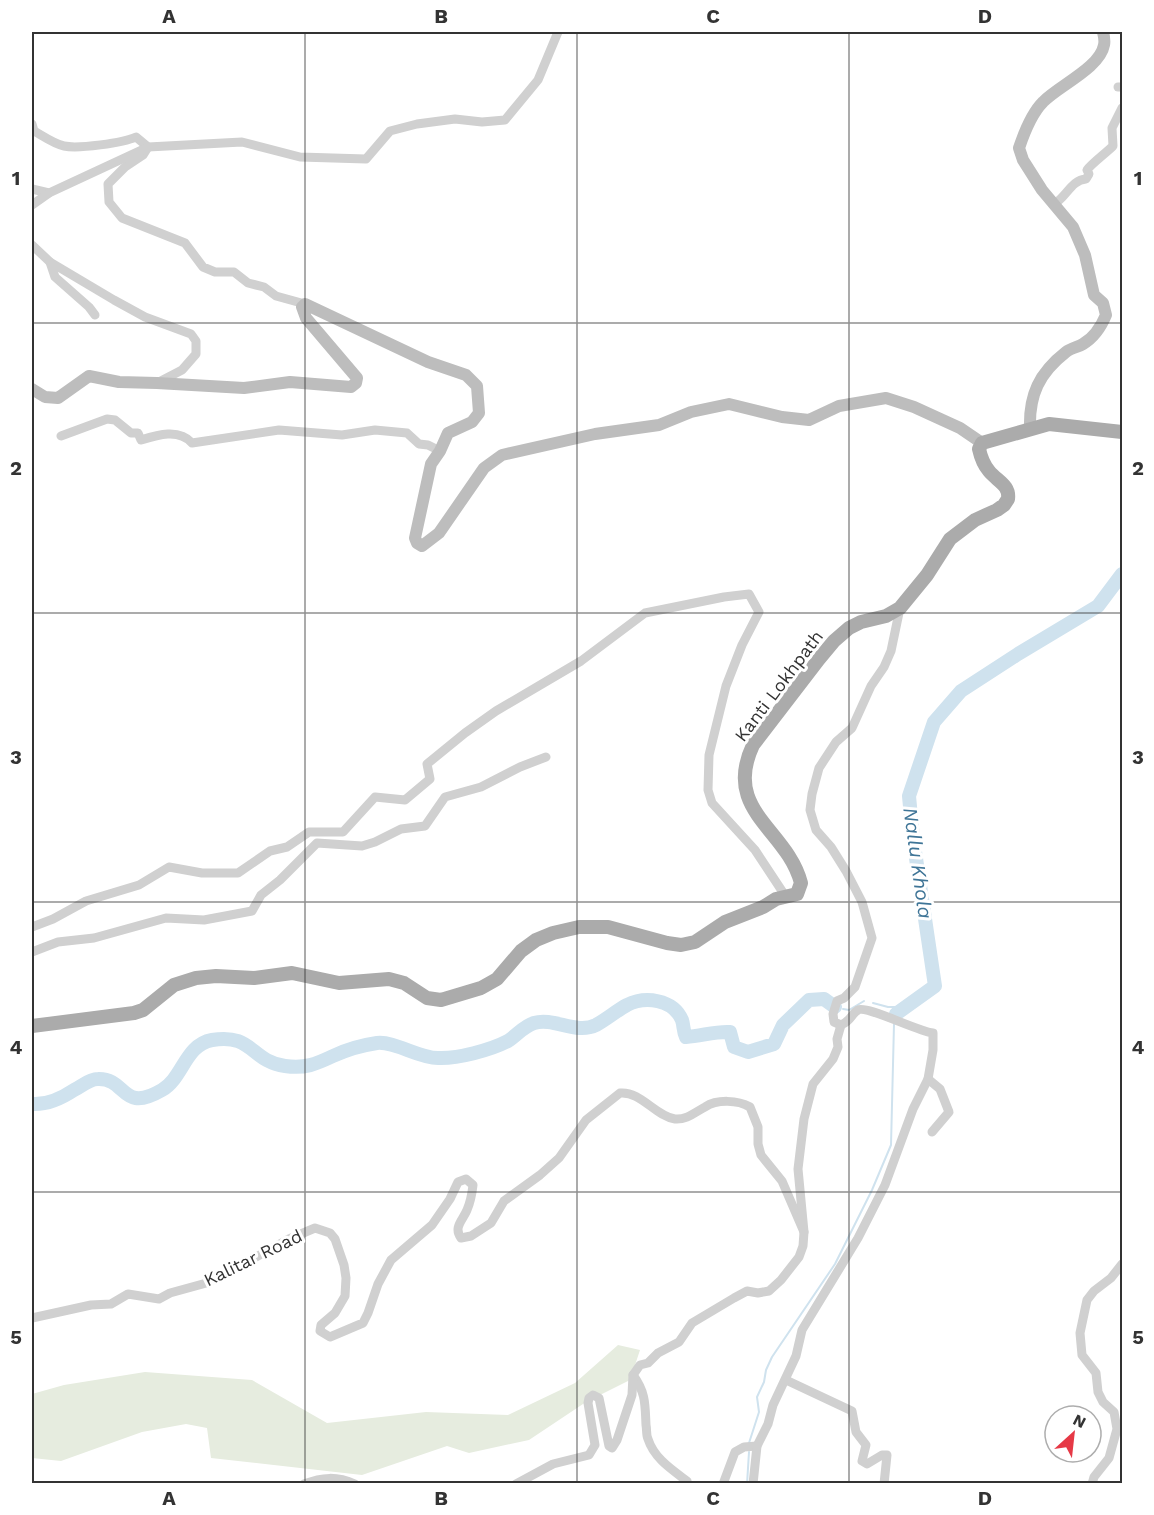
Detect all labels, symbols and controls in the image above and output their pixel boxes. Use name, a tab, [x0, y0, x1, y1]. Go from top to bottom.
text: A	[162, 4, 176, 28]
text: B	[434, 4, 448, 28]
text: C	[706, 4, 720, 28]
text: D	[978, 4, 992, 28]
text: 1	[12, 166, 20, 190]
text: 1	[1134, 166, 1142, 190]
text: 2	[10, 456, 22, 480]
text: 2	[1132, 456, 1144, 480]
street label: Kanti Lokhpath	[730, 626, 827, 745]
text: 3	[10, 745, 22, 769]
text: 3	[1132, 745, 1144, 769]
water label: Nallu Khola	[898, 806, 938, 920]
text: 4	[10, 1035, 23, 1059]
text: 4	[1132, 1035, 1145, 1059]
street label: Kalitar Road	[200, 1225, 305, 1290]
text: 5	[10, 1325, 22, 1349]
text: 5	[1132, 1325, 1144, 1349]
north arrow	[1043, 1404, 1103, 1464]
text: N	[1070, 1410, 1089, 1432]
text: A	[162, 1486, 176, 1510]
text: B	[434, 1486, 448, 1510]
text: C	[706, 1486, 720, 1510]
text: D	[978, 1486, 992, 1510]

